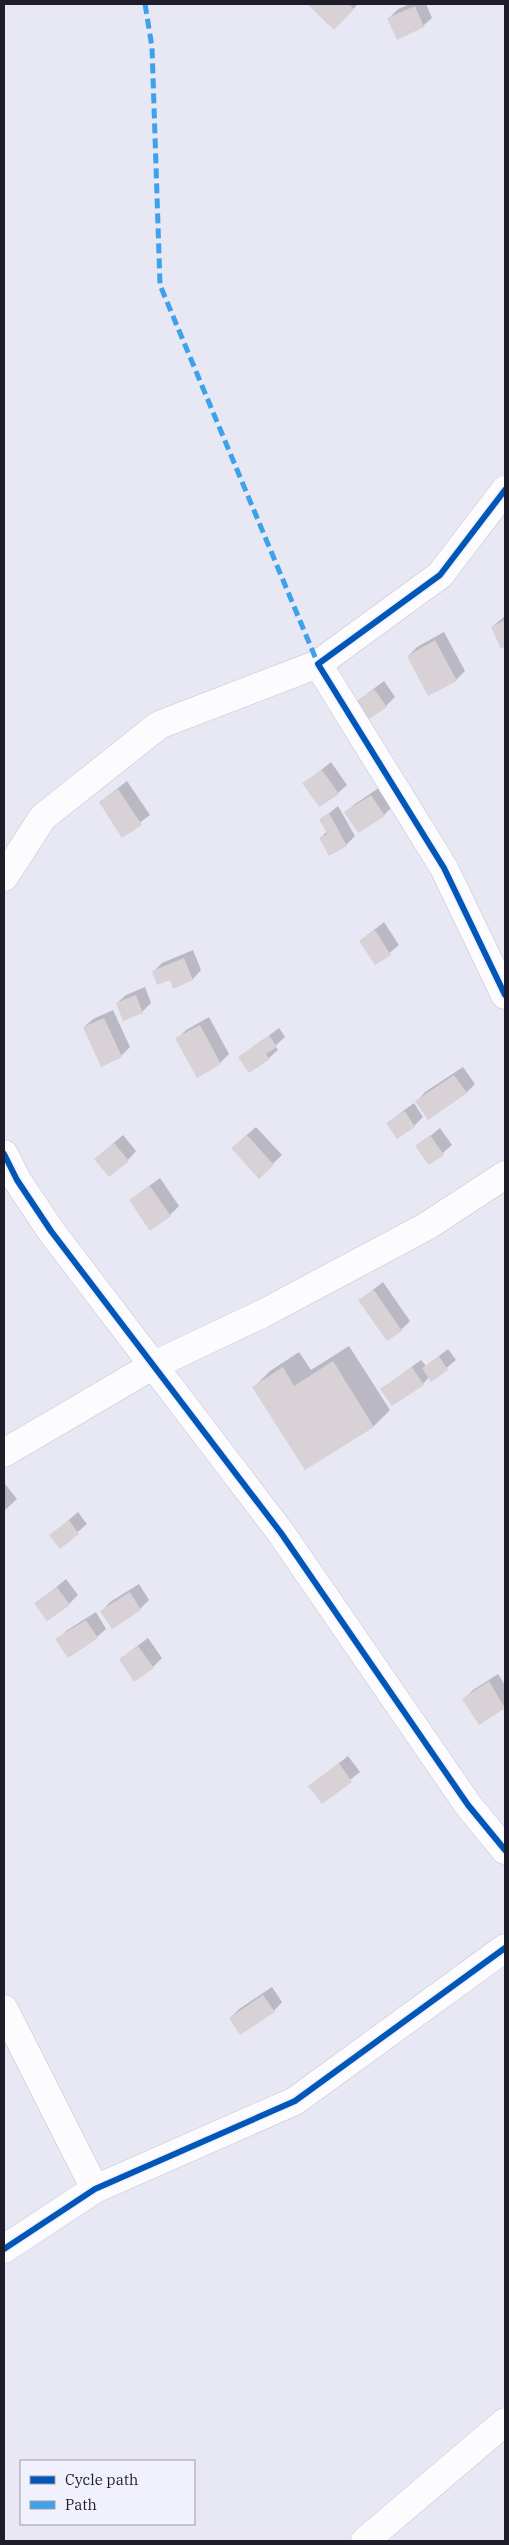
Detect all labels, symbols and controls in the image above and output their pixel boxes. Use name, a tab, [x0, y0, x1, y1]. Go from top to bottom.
legend	[20, 2460, 195, 2525]
text: Cycle path	[65, 2470, 138, 2489]
text: Path	[65, 2495, 97, 2514]

